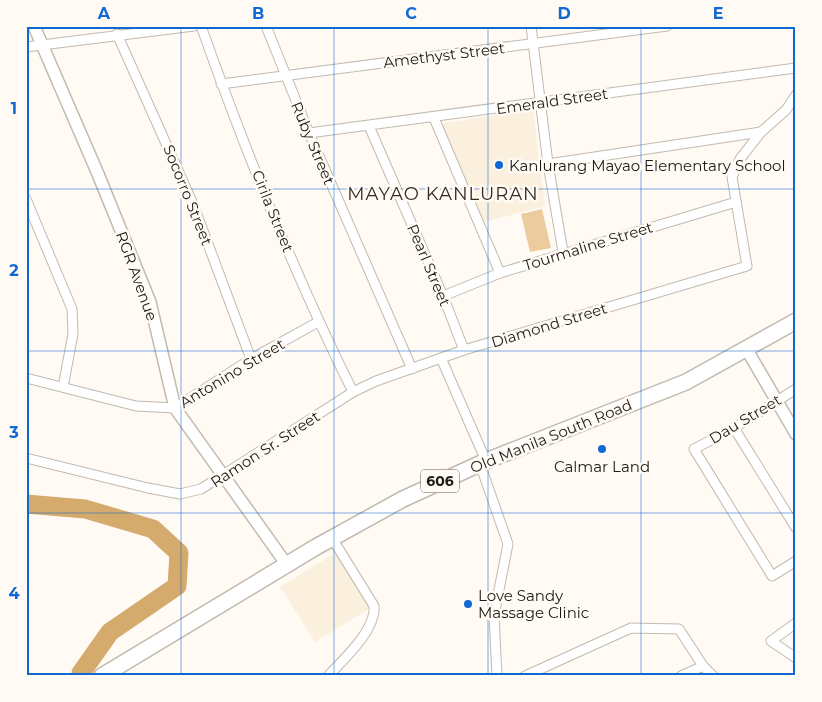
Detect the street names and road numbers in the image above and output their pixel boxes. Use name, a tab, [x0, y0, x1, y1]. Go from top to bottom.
street label: Amethyst Street	[382, 38, 506, 72]
street label: Emerald Street	[495, 84, 609, 118]
street label: Ruby Street	[287, 99, 339, 187]
street label: Socorro Street	[159, 142, 217, 248]
street label: Cirila Street	[248, 167, 298, 255]
street label: Tourmaline Street	[521, 217, 655, 275]
street label: Pearl Street	[403, 221, 455, 309]
street label: RGR Avenue	[112, 229, 162, 323]
street label: Diamond Street	[489, 298, 609, 352]
street label: Antonino Street	[176, 334, 288, 412]
street label: Dau Street	[706, 390, 784, 448]
street label: Old Manila South Road	[467, 395, 635, 477]
street label: Ramon Sr. Street	[207, 407, 323, 491]
road number: 606	[421, 470, 459, 492]

